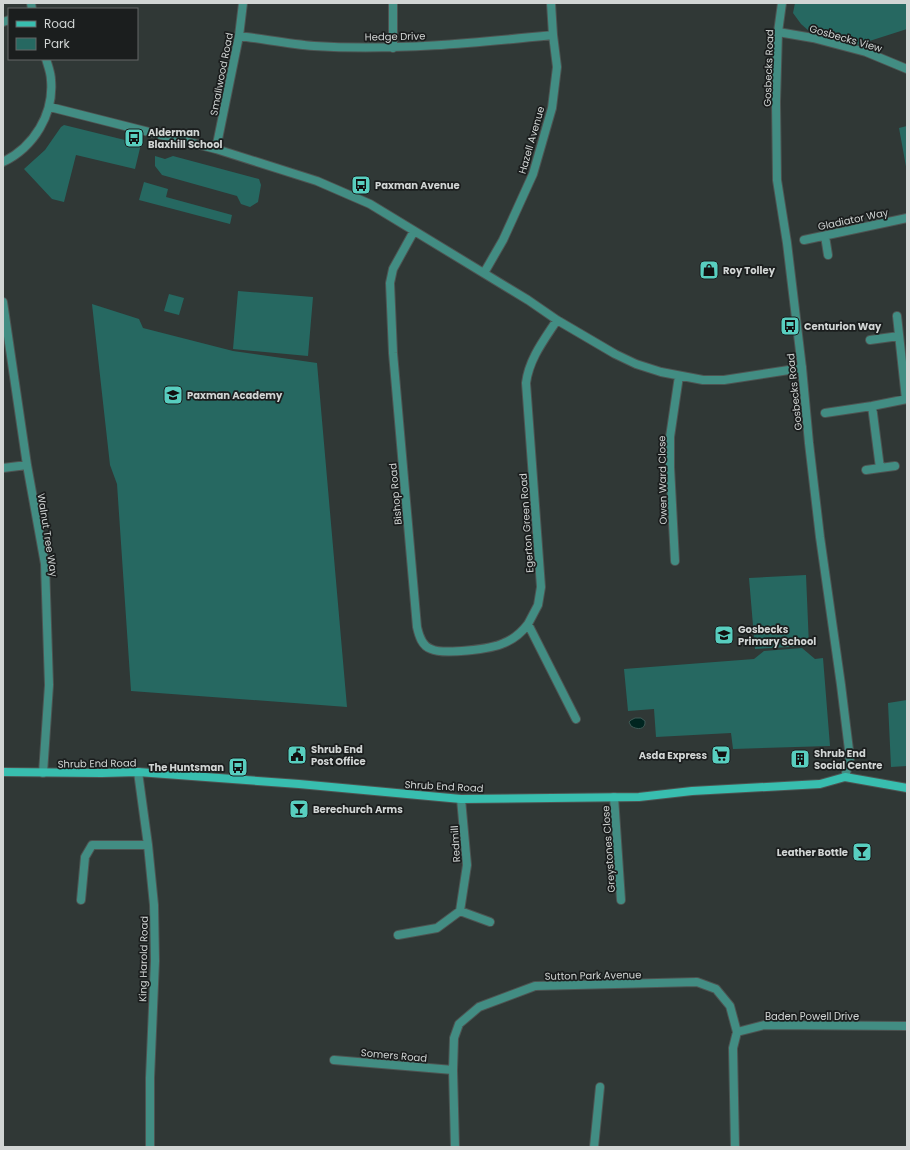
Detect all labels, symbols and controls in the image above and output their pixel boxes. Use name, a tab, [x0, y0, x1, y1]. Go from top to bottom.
legend	[8, 8, 138, 60]
text: Road	[44, 15, 75, 32]
street label: Gosbecks View	[808, 21, 885, 56]
street label: Hedge Drive	[365, 28, 425, 45]
street label: Gosbecks Road	[760, 29, 777, 107]
street label: Smallwood Road	[206, 31, 237, 117]
text: Park	[44, 35, 71, 52]
street label: Hazell Avenue	[515, 105, 548, 176]
place label: Alderman Blaxhill School	[148, 125, 223, 152]
bus stop icon: Alderman Blaxhill School	[123, 127, 145, 149]
bus stop icon: Paxman Avenue	[350, 174, 372, 196]
place label: Paxman Avenue	[375, 178, 460, 193]
street label: Gladiator Way	[817, 205, 890, 234]
shop icon: Roy Tolley	[698, 259, 720, 281]
place label: Roy Tolley	[723, 263, 776, 278]
bus stop icon: Centurion Way	[779, 315, 801, 337]
place label: Centurion Way	[804, 319, 882, 334]
street label: Gosbecks Road	[783, 353, 806, 431]
school or university icon: Paxman Academy	[162, 384, 184, 406]
place label: Paxman Academy	[187, 388, 283, 403]
street label: Owen Ward Close	[654, 435, 671, 525]
street label: Bishop Road	[385, 462, 406, 526]
street label: Egerton Green Road	[516, 473, 537, 573]
street label: Walnut Tree Way	[33, 492, 62, 578]
place label: Gosbecks Primary School	[738, 622, 816, 649]
school or university icon: Gosbecks Primary School	[713, 624, 735, 646]
place label: Shrub End Post Office	[311, 742, 366, 769]
public building icon: Shrub End Post Office	[286, 744, 308, 766]
supermarket icon: Asda Express	[710, 744, 732, 766]
place label: Shrub End Social Centre	[814, 746, 882, 773]
place label: Asda Express	[639, 748, 707, 763]
building icon: Shrub End Social Centre	[789, 748, 811, 770]
street label: Shrub End Road	[57, 755, 137, 772]
bus stop icon: The Huntsman	[227, 756, 249, 778]
place label: The Huntsman	[149, 760, 224, 775]
street label: Shrub End Road	[404, 777, 484, 796]
bar icon: Berechurch Arms	[288, 798, 310, 820]
place label: Berechurch Arms	[313, 802, 403, 817]
street label: Greystones Close	[598, 805, 619, 893]
street label: Redmill	[447, 825, 464, 863]
bar icon: Leather Bottle	[851, 841, 873, 863]
place label: Leather Bottle	[777, 845, 848, 860]
street label: King Harold Road	[135, 916, 152, 1002]
street label: Sutton Park Avenue	[545, 967, 641, 984]
street label: Baden Powell Drive	[765, 1009, 859, 1024]
street label: Somers Road	[360, 1045, 428, 1066]

